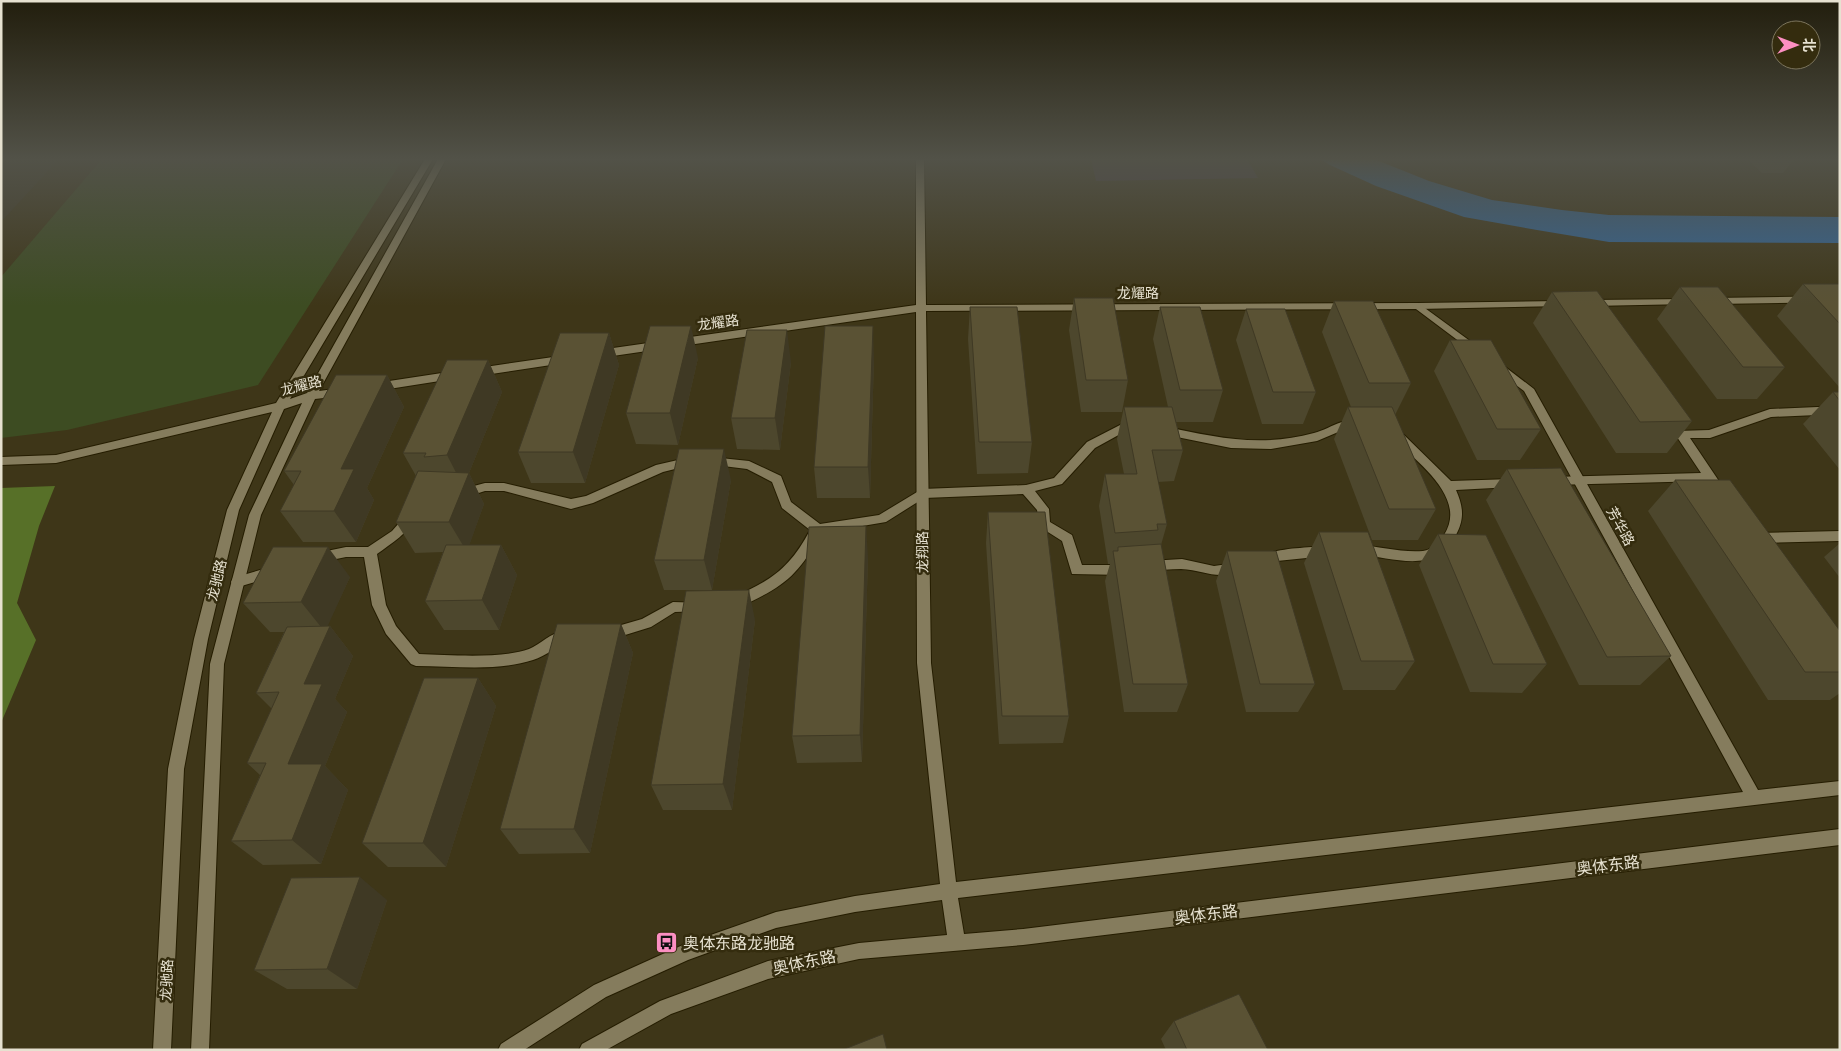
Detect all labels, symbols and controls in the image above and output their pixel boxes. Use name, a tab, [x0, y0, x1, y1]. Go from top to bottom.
north arrow	[1771, 20, 1821, 70]
text: 北	[1800, 38, 1819, 52]
street label: 龙耀路	[1117, 283, 1159, 302]
street label: 龙耀路	[696, 310, 740, 334]
street label: 龙耀路	[278, 371, 324, 399]
street label: 芳华路	[1603, 503, 1639, 549]
street label: 龙翔路	[912, 531, 932, 573]
street label: 龙驰路	[202, 557, 230, 603]
street label: 奥体东路	[1575, 850, 1641, 880]
street label: 奥体东路	[1173, 899, 1239, 929]
bus stop icon: 奥体东路龙驰路	[655, 931, 679, 955]
place label: 奥体东路龙驰路	[683, 932, 795, 954]
street label: 奥体东路	[770, 945, 838, 979]
street label: 龙驰路	[155, 959, 177, 1001]

